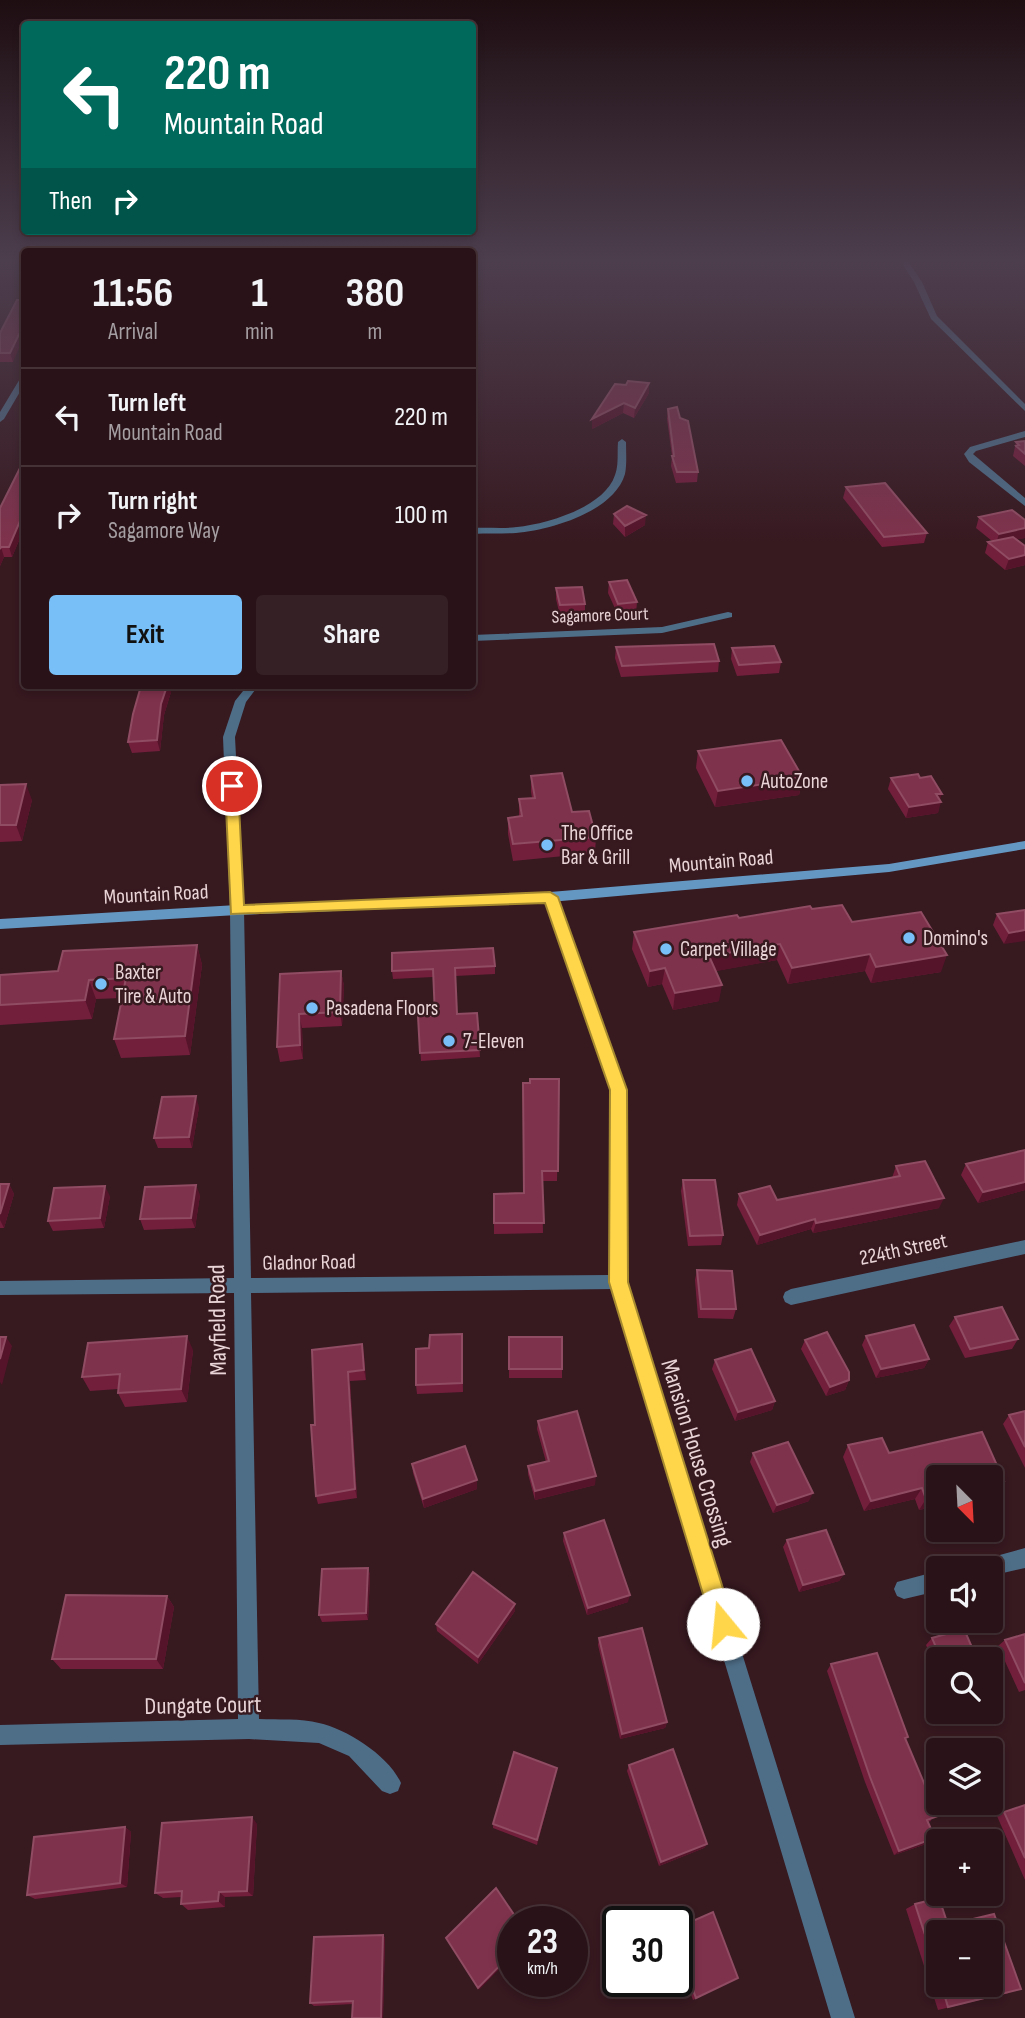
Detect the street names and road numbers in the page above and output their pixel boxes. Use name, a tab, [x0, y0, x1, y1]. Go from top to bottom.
street label: Sagamore Court	[551, 603, 649, 628]
street label: Mountain Road	[668, 844, 774, 879]
street label: Mountain Road	[103, 879, 209, 910]
street label: 224th Street	[857, 1228, 949, 1271]
street label: Gladnor Road	[262, 1249, 356, 1276]
street label: Mayfield Road	[202, 1264, 233, 1376]
street label: Mansion House Crossing	[654, 1356, 739, 1550]
street label: Dungate Court	[144, 1690, 262, 1721]

